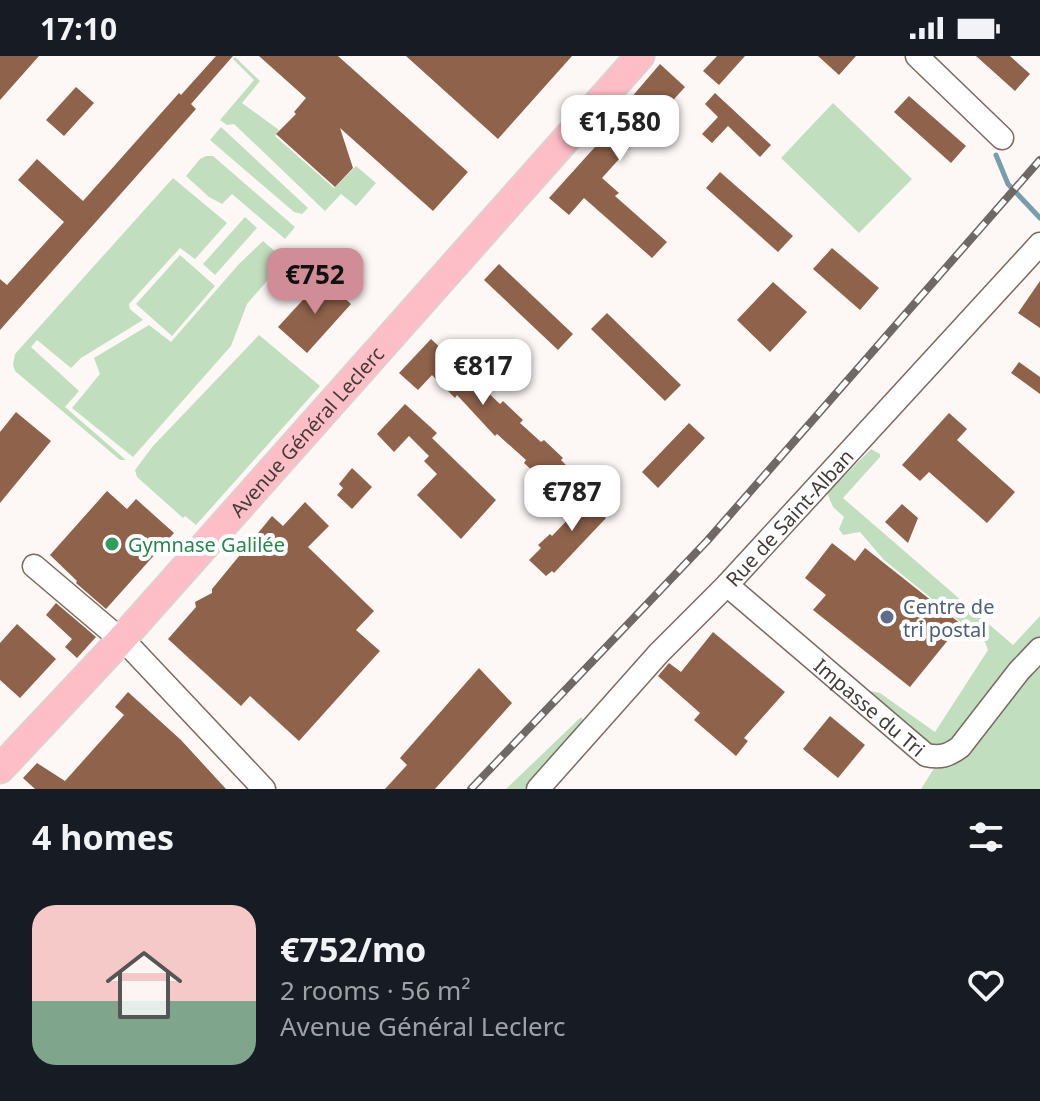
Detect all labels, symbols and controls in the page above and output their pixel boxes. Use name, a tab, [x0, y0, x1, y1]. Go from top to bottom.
text: 17:10	[40, 8, 117, 49]
pin: €1,580	[555, 95, 685, 163]
text: €1,580	[579, 103, 661, 139]
pin: €752	[268, 248, 362, 316]
text: €752	[285, 256, 345, 292]
pin: €817	[436, 339, 530, 407]
street label: Avenue Général Leclerc	[223, 340, 390, 522]
text: €817	[453, 347, 513, 383]
street label: Rue de Saint-Alban	[719, 443, 859, 592]
pin: €787	[525, 465, 619, 533]
text: €787	[542, 473, 602, 509]
place label: Gymnase Galilée	[128, 531, 285, 558]
marker: Gymnase Galilée	[103, 535, 121, 553]
place label: Centre de tri postal	[903, 593, 994, 643]
marker: Centre de tri postal	[878, 608, 896, 626]
street label: Impasse du Tri	[809, 652, 931, 762]
text: 4 homes	[32, 814, 174, 860]
icon: filters	[964, 815, 1008, 859]
text: €752/mo	[280, 926, 426, 972]
icon: home	[96, 937, 192, 1033]
icon: heart	[964, 963, 1008, 1007]
text: 2 rooms · 56 m²	[280, 972, 470, 1008]
text: Avenue Général Leclerc	[280, 1008, 565, 1044]

